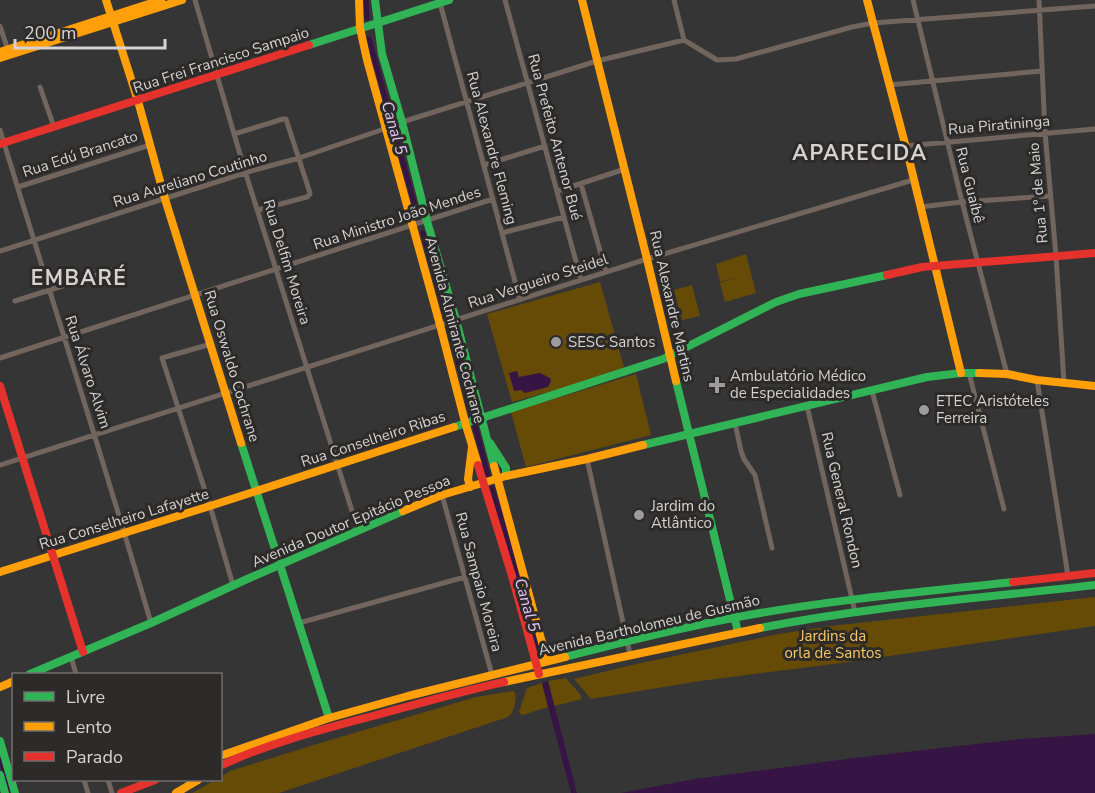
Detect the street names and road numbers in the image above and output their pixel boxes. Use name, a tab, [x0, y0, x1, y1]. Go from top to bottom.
street label: Rua Frei Francisco Sampaio	[130, 22, 312, 98]
street label: Rua Prefeito Antenor Bué	[523, 51, 587, 223]
street label: Rua Alexandre Fleming	[462, 69, 522, 227]
street label: Rua Piratininga	[947, 111, 1051, 139]
street label: Rua Edú Brancato	[20, 126, 140, 182]
street label: Rua 1º de Maio	[1024, 142, 1052, 244]
street label: Rua Guaíbê	[951, 145, 989, 225]
street label: Rua Aureliano Coutinho	[111, 146, 269, 212]
street label: Rua Ministro João Mendes	[311, 181, 483, 255]
street label: Rua Delfim Moreira	[258, 197, 316, 327]
street label: Rua Alexandre Martins	[645, 228, 699, 384]
street label: Avenida Almirante Cochrane	[420, 235, 490, 425]
street label: Rua Vergueiro Steidel	[465, 249, 611, 313]
street label: Rua Oswaldo Cochrane	[199, 288, 265, 444]
street label: Rua Álvaro Alvim	[60, 313, 116, 431]
street label: Rua Conselheiro Ribas	[298, 406, 448, 472]
street label: Rua General Rondon	[817, 430, 867, 570]
street label: Avenida Doutor Epitácio Pessoa	[249, 470, 453, 572]
street label: Rua Conselheiro Lafayette	[37, 484, 211, 554]
street label: Rua Sampaio Moreira	[451, 510, 507, 654]
street label: Avenida Bartholomeu de Gusmão	[536, 590, 762, 660]

